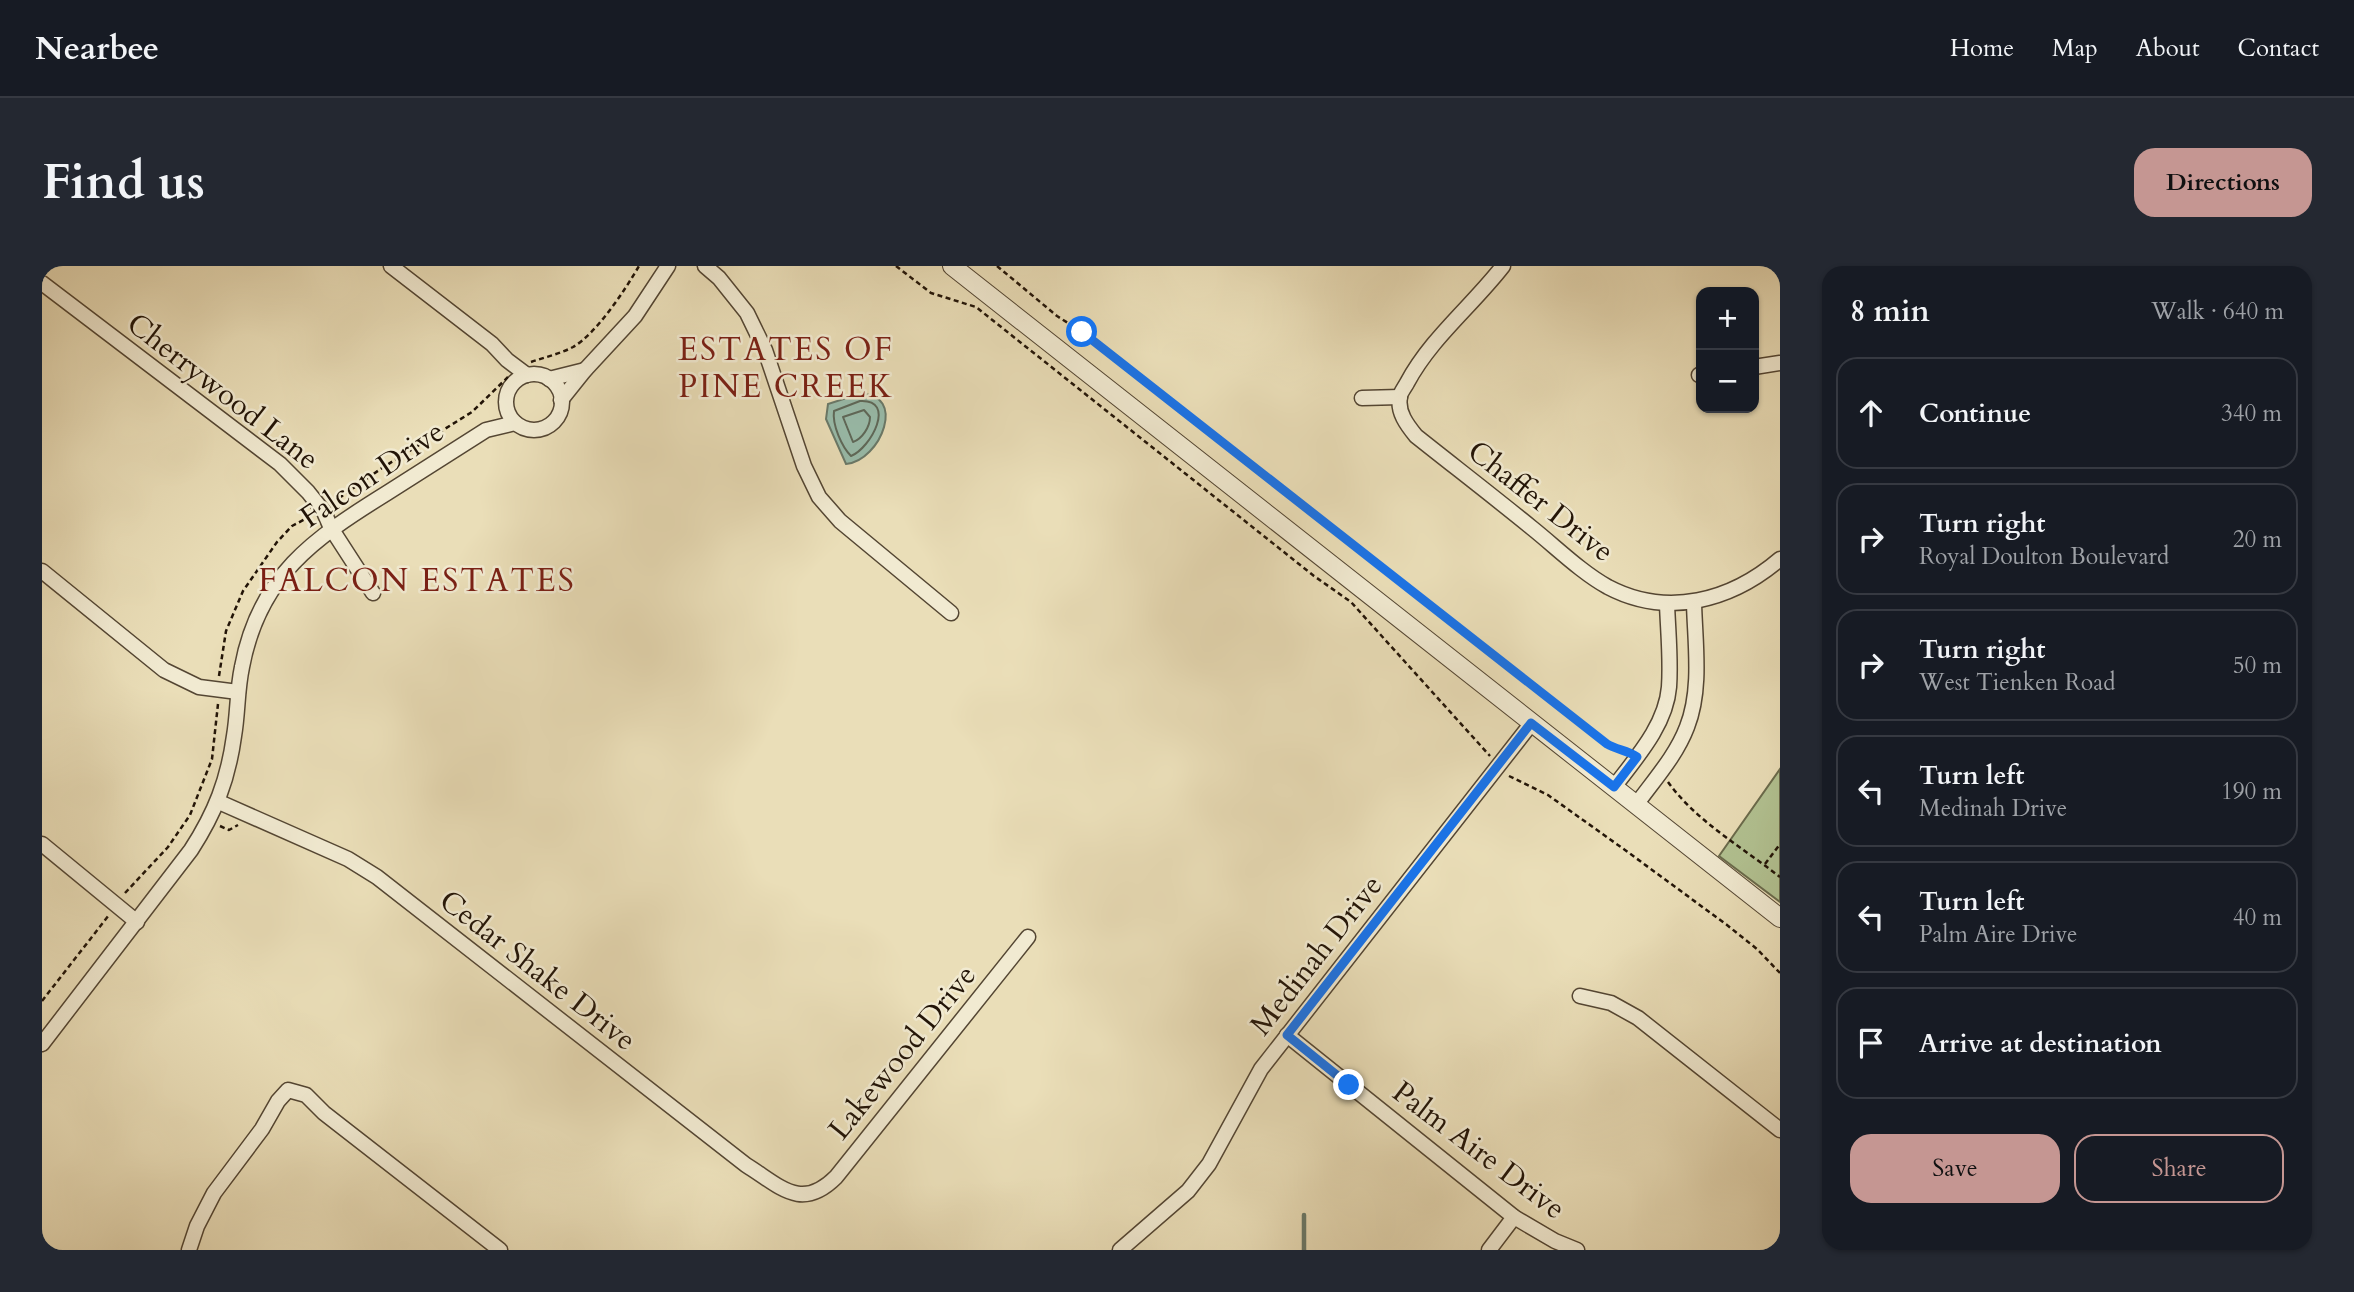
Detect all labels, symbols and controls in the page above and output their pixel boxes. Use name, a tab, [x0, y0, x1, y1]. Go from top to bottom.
text: Nearbee	[35, 26, 159, 71]
text: Home	[1950, 32, 2014, 65]
text: Map	[2052, 32, 2098, 65]
text: About	[2136, 32, 2200, 65]
text: Contact	[2238, 32, 2319, 65]
button: Directions	[2134, 148, 2312, 217]
text: Find us	[42, 149, 205, 216]
map controls	[1696, 287, 1759, 413]
button: +	[1696, 287, 1759, 350]
text: 8 min	[1850, 291, 1930, 332]
text: Walk · 640 m	[2151, 296, 2284, 327]
street label: Cherrywood Lane	[118, 303, 327, 479]
route start	[1066, 316, 1097, 347]
district label: ESTATES OF PINE CREEK	[678, 328, 894, 409]
button: −	[1696, 350, 1759, 413]
icon: ahead	[1852, 394, 1890, 432]
text: Continue	[1919, 396, 2031, 431]
text: 340 m	[2221, 398, 2282, 429]
street label: Falcon Drive	[292, 411, 452, 538]
street label: Chaffer Drive	[1459, 431, 1622, 572]
text: Turn right	[1919, 506, 2046, 541]
icon: right	[1852, 520, 1890, 558]
text: 20 m	[2233, 524, 2282, 555]
text: Royal Doulton Boulevard	[1919, 541, 2169, 572]
district label: FALCON ESTATES	[258, 559, 576, 603]
text: Turn right	[1919, 632, 2046, 667]
icon: right	[1852, 646, 1890, 684]
text: 50 m	[2233, 650, 2282, 681]
text: West Tienken Road	[1919, 667, 2115, 698]
text: Turn left	[1919, 758, 2024, 793]
icon: left	[1852, 772, 1890, 810]
text: 190 m	[2221, 776, 2282, 807]
text: Medinah Drive	[1919, 793, 2067, 824]
street label: Medinah Drive	[1241, 866, 1392, 1044]
street label: Cedar Shake Drive	[431, 881, 645, 1060]
text: Turn left	[1919, 884, 2024, 919]
icon: left	[1852, 898, 1890, 936]
text: 40 m	[2233, 902, 2282, 933]
text: Palm Aire Drive	[1919, 919, 2077, 950]
street label: Lakewood Drive	[819, 956, 986, 1148]
icon: arrive	[1852, 1024, 1890, 1062]
text: Arrive at destination	[1919, 1026, 2162, 1061]
route end	[1333, 1069, 1364, 1100]
street label: Palm Aire Drive	[1384, 1072, 1574, 1229]
button: Save	[1850, 1134, 2060, 1203]
button: Share	[2074, 1134, 2284, 1203]

